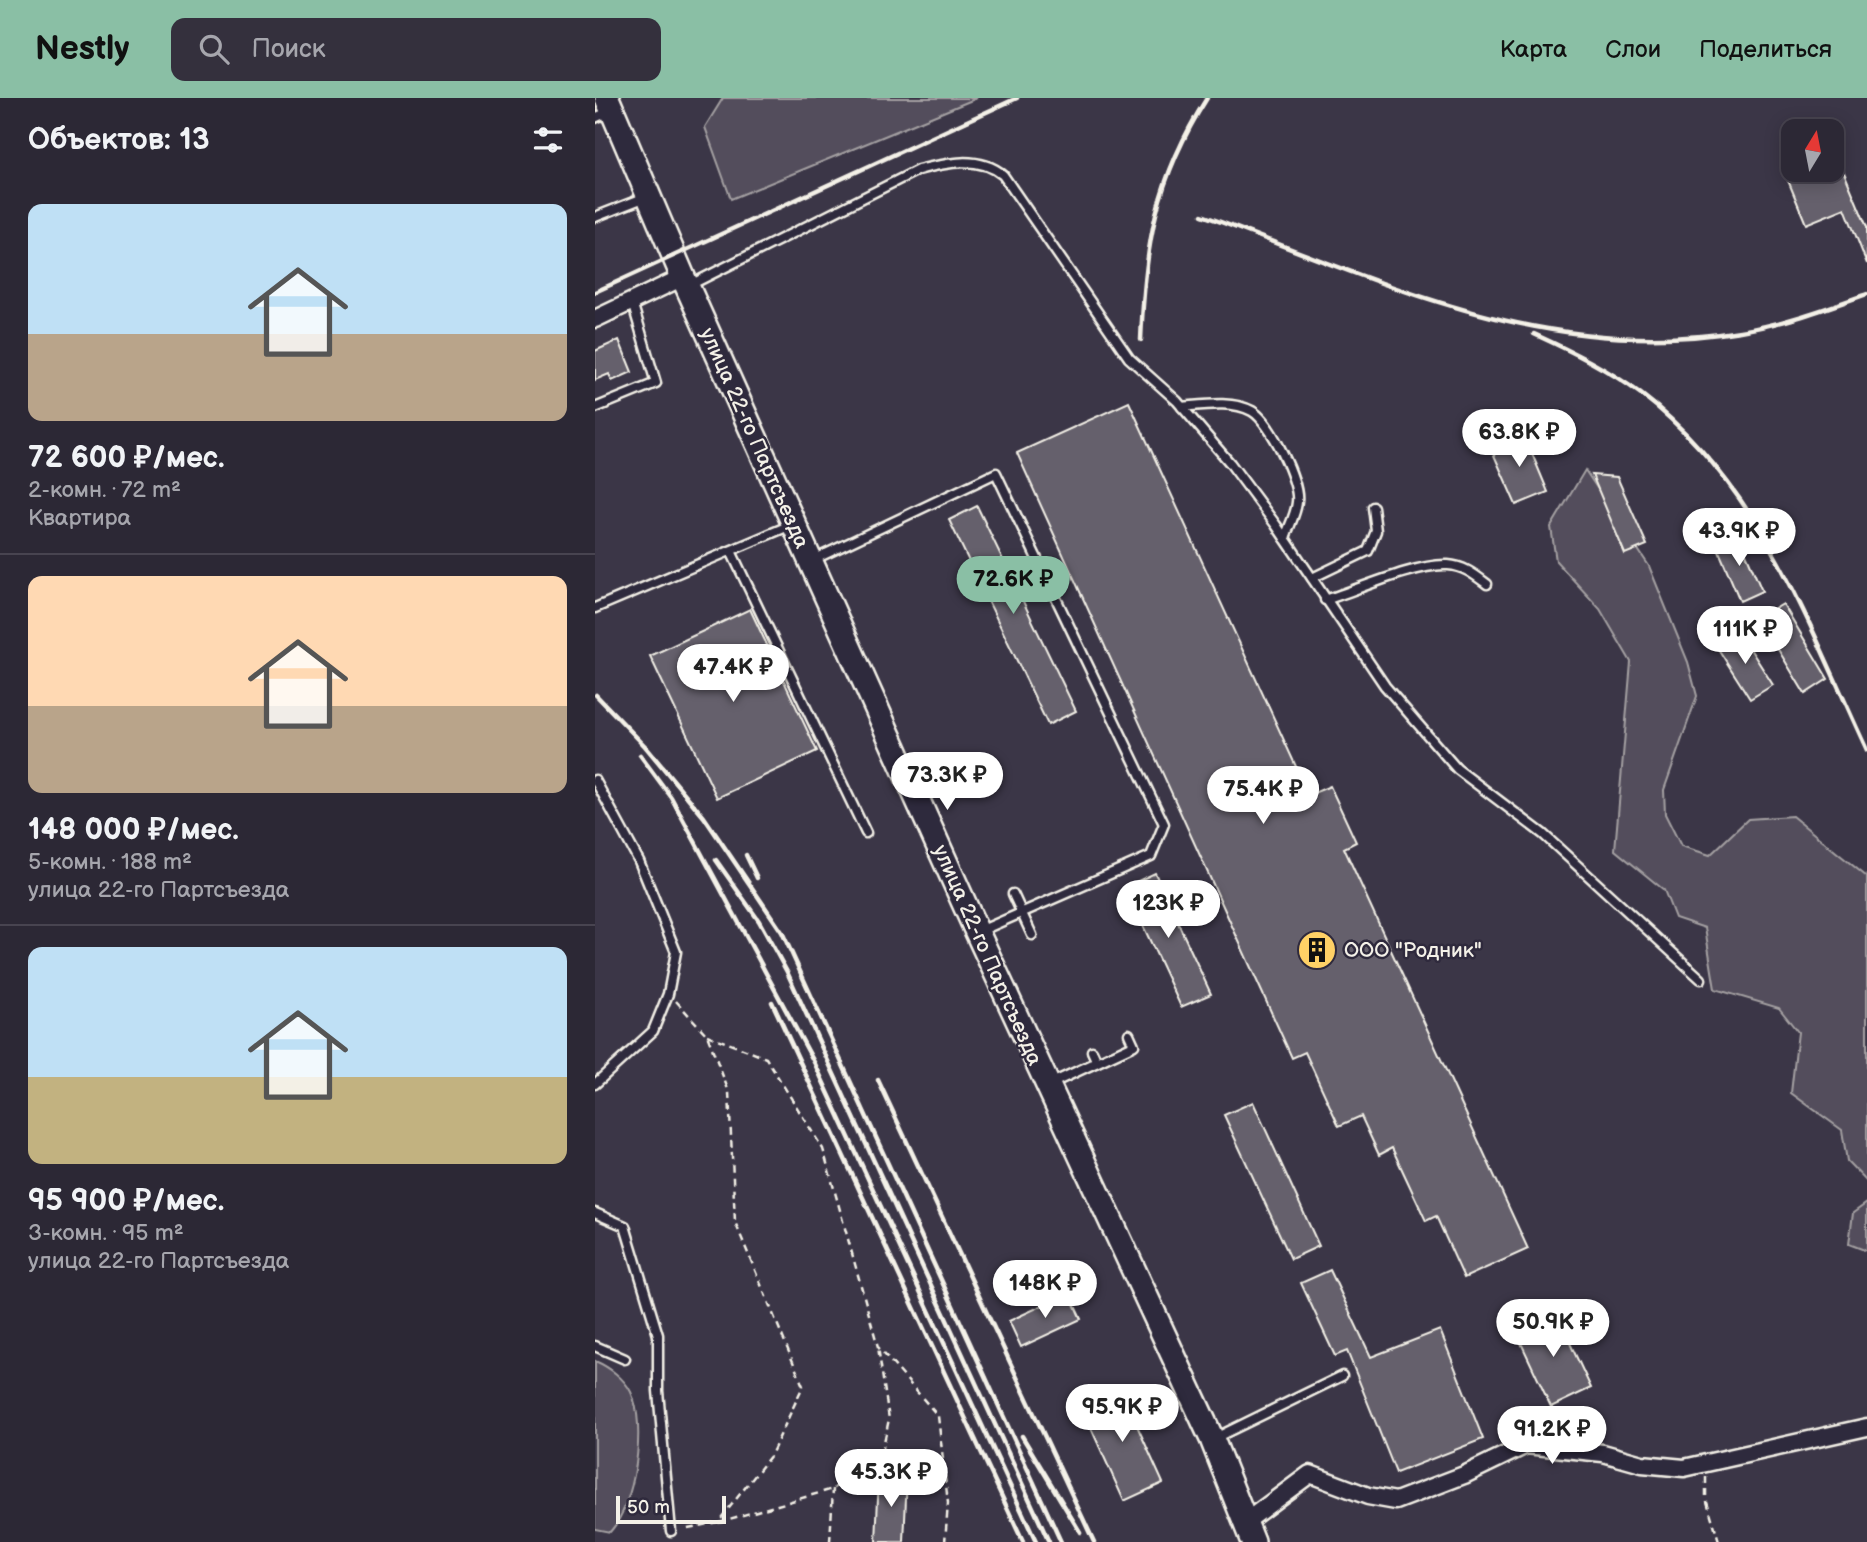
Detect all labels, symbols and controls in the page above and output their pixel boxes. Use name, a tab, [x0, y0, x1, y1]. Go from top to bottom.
search box	[171, 18, 661, 81]
text: Nestly	[35, 29, 129, 69]
icon: search	[195, 30, 233, 68]
text: Поиск	[251, 34, 326, 65]
text: Карта	[1500, 35, 1567, 64]
text: Слои	[1605, 35, 1661, 64]
text: Поделиться	[1699, 35, 1832, 64]
north arrow	[1781, 119, 1845, 182]
map controls	[1781, 119, 1844, 182]
icon: filters	[529, 121, 567, 159]
text: Объектов: 13	[28, 122, 209, 158]
icon: home	[235, 249, 361, 375]
street label: улица 22-го Партсъезда	[695, 324, 815, 553]
pin: 63.8K ₽	[1454, 410, 1584, 469]
text: 63.8K ₽	[1478, 418, 1560, 446]
text: 72 600 ₽/мес.	[28, 440, 225, 476]
text: 2-комн. · 72 m²	[28, 476, 181, 504]
text: Квартира	[28, 504, 131, 532]
pin: 43.9K ₽	[1674, 508, 1804, 568]
text: 43.9K ₽	[1699, 517, 1779, 545]
pin: 72.6K ₽	[948, 556, 1078, 616]
text: 72.6K ₽	[973, 565, 1053, 593]
pin: 111K ₽	[1688, 606, 1802, 666]
text: 111K ₽	[1713, 615, 1777, 643]
icon: home	[235, 621, 361, 747]
pin: 47.4K ₽	[668, 644, 798, 704]
text: 47.4K ₽	[693, 653, 773, 681]
pin: 73.3K ₽	[882, 752, 1012, 812]
text: 73.3K ₽	[907, 761, 987, 789]
pin: 75.4K ₽	[1198, 766, 1328, 826]
text: 75.4K ₽	[1223, 775, 1303, 803]
text: 148 000 ₽/мес.	[28, 812, 239, 848]
street label: улица 22-го Партсъезда	[928, 841, 1048, 1070]
text: 5-комн. · 188 m²	[28, 848, 192, 876]
text: улица 22-го Партсъезда	[28, 876, 289, 904]
pin: 123K ₽	[1111, 880, 1225, 940]
text: 123K ₽	[1132, 889, 1204, 917]
building icon: ООО "Родник"	[1296, 929, 1338, 971]
place label: ООО "Родник"	[1344, 938, 1482, 963]
icon: home	[235, 992, 361, 1118]
text: 95 900 ₽/мес.	[28, 1183, 224, 1219]
text: 3-комн. · 95 m²	[28, 1219, 184, 1247]
text: улица 22-го Партсъезда	[28, 1247, 289, 1275]
pin: 148K ₽	[988, 1260, 1102, 1320]
text: 148K ₽	[1009, 1269, 1081, 1297]
pin: 50.9K ₽	[1488, 1300, 1618, 1359]
text: 50.9K ₽	[1512, 1308, 1594, 1336]
pin: 95.9K ₽	[1057, 1384, 1187, 1444]
text: 95.9K ₽	[1082, 1393, 1162, 1421]
pin: 91.2K ₽	[1487, 1406, 1617, 1466]
text: 91.2K ₽	[1513, 1415, 1591, 1443]
pin: 45.3K ₽	[826, 1450, 956, 1509]
text: 45.3K ₽	[851, 1458, 931, 1486]
scale bar	[616, 1493, 726, 1525]
text: 50 m	[627, 1496, 670, 1519]

